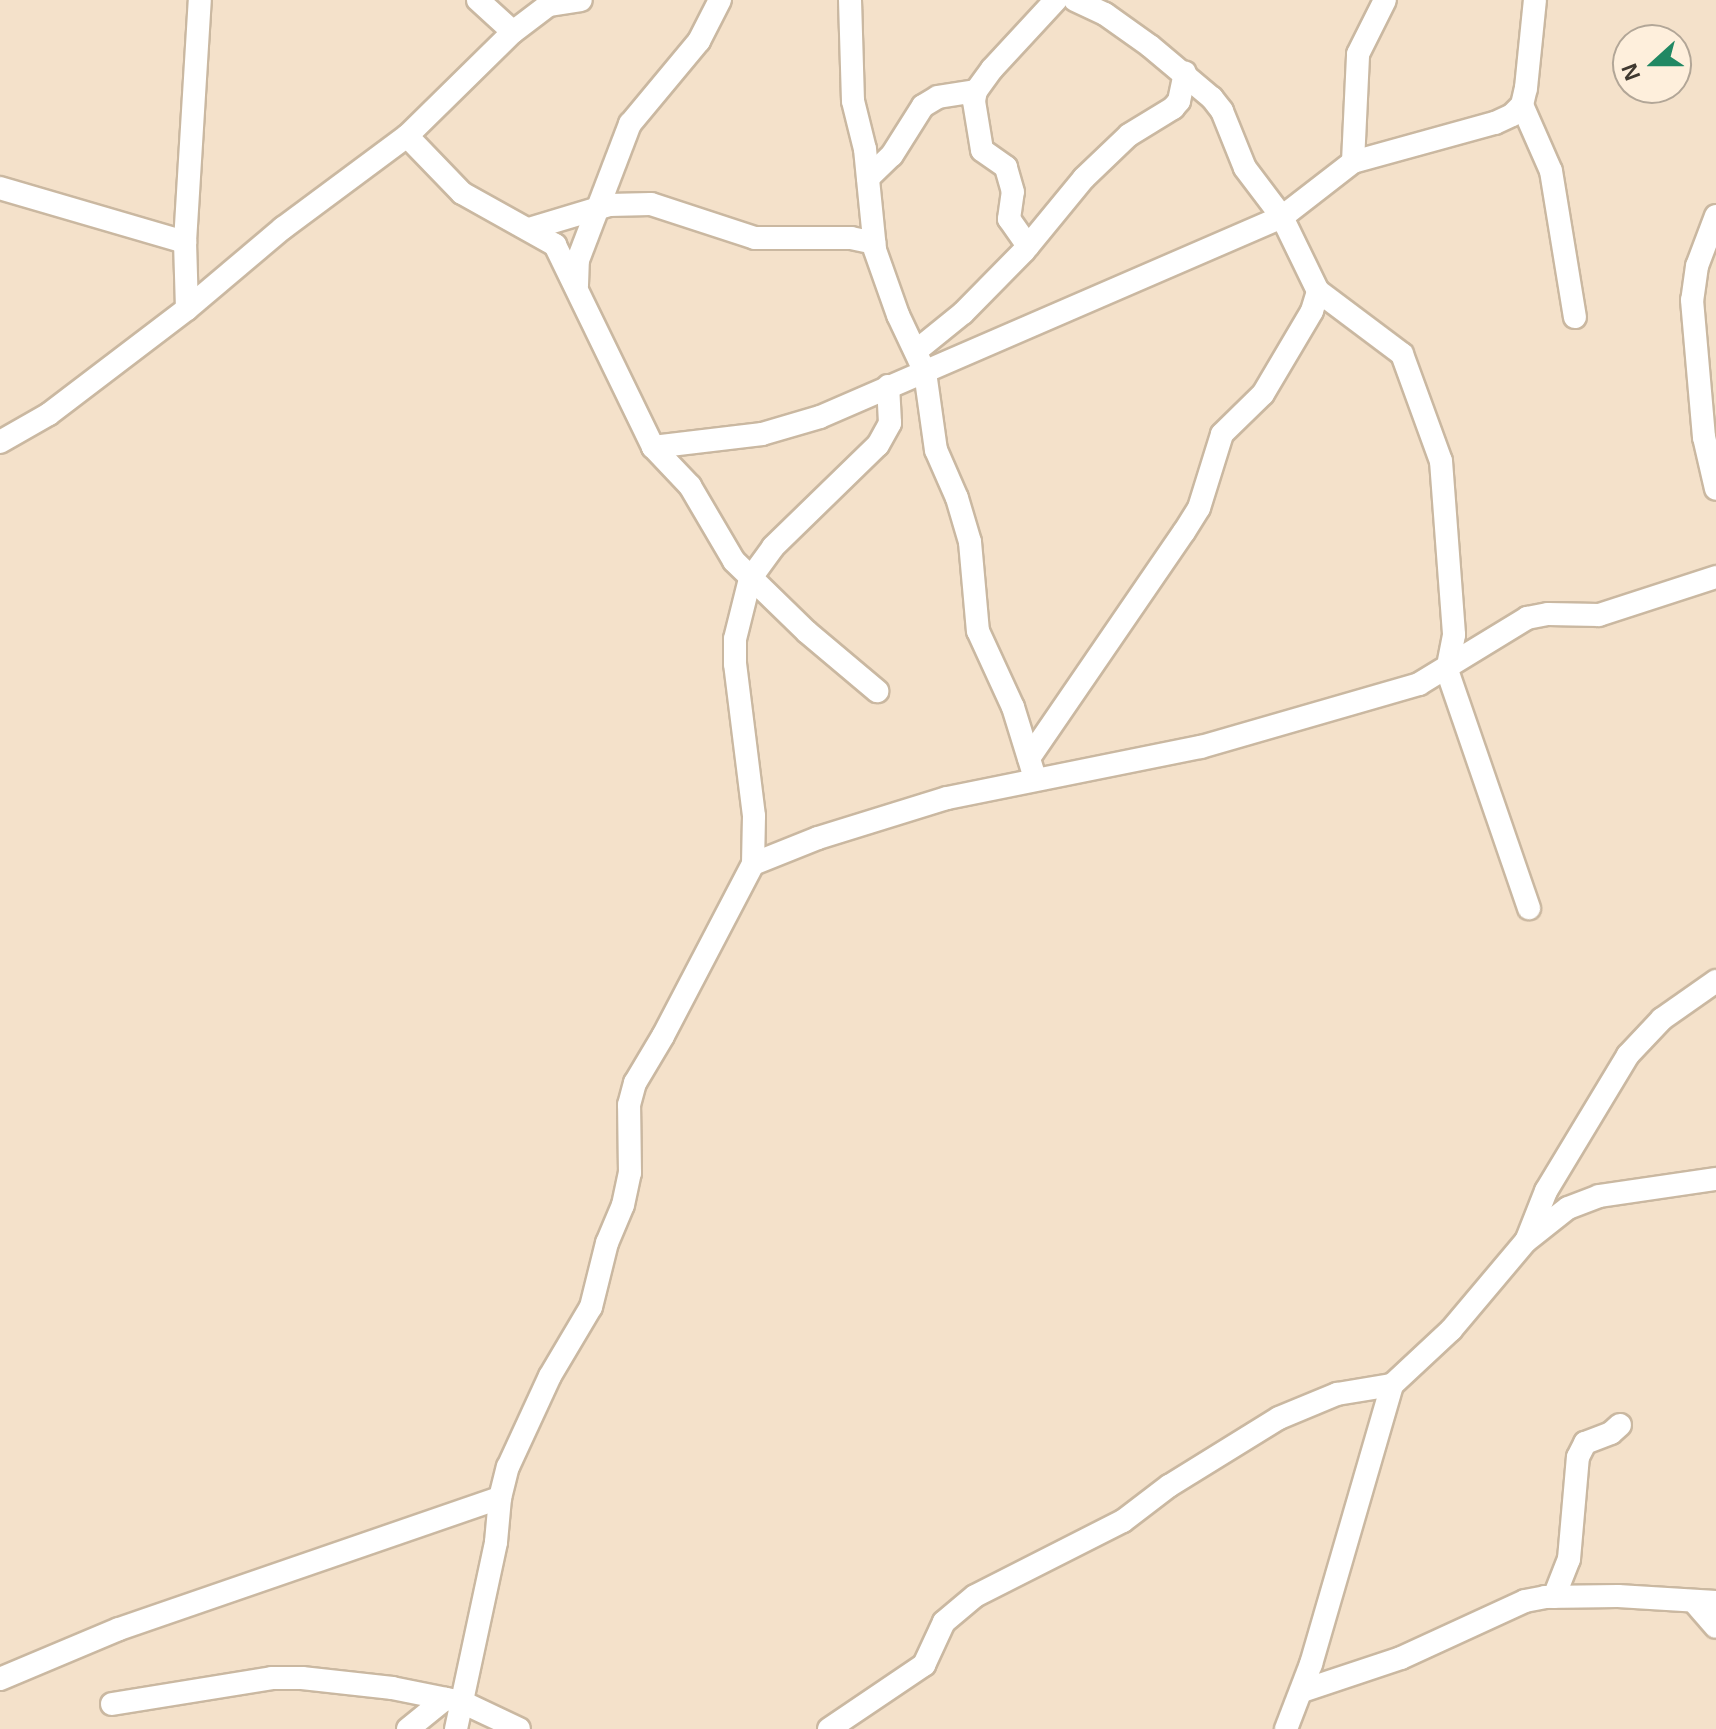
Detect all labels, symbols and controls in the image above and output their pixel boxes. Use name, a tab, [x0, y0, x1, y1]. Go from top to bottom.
north arrow	[1612, 24, 1692, 104]
text: N	[1616, 60, 1646, 84]

